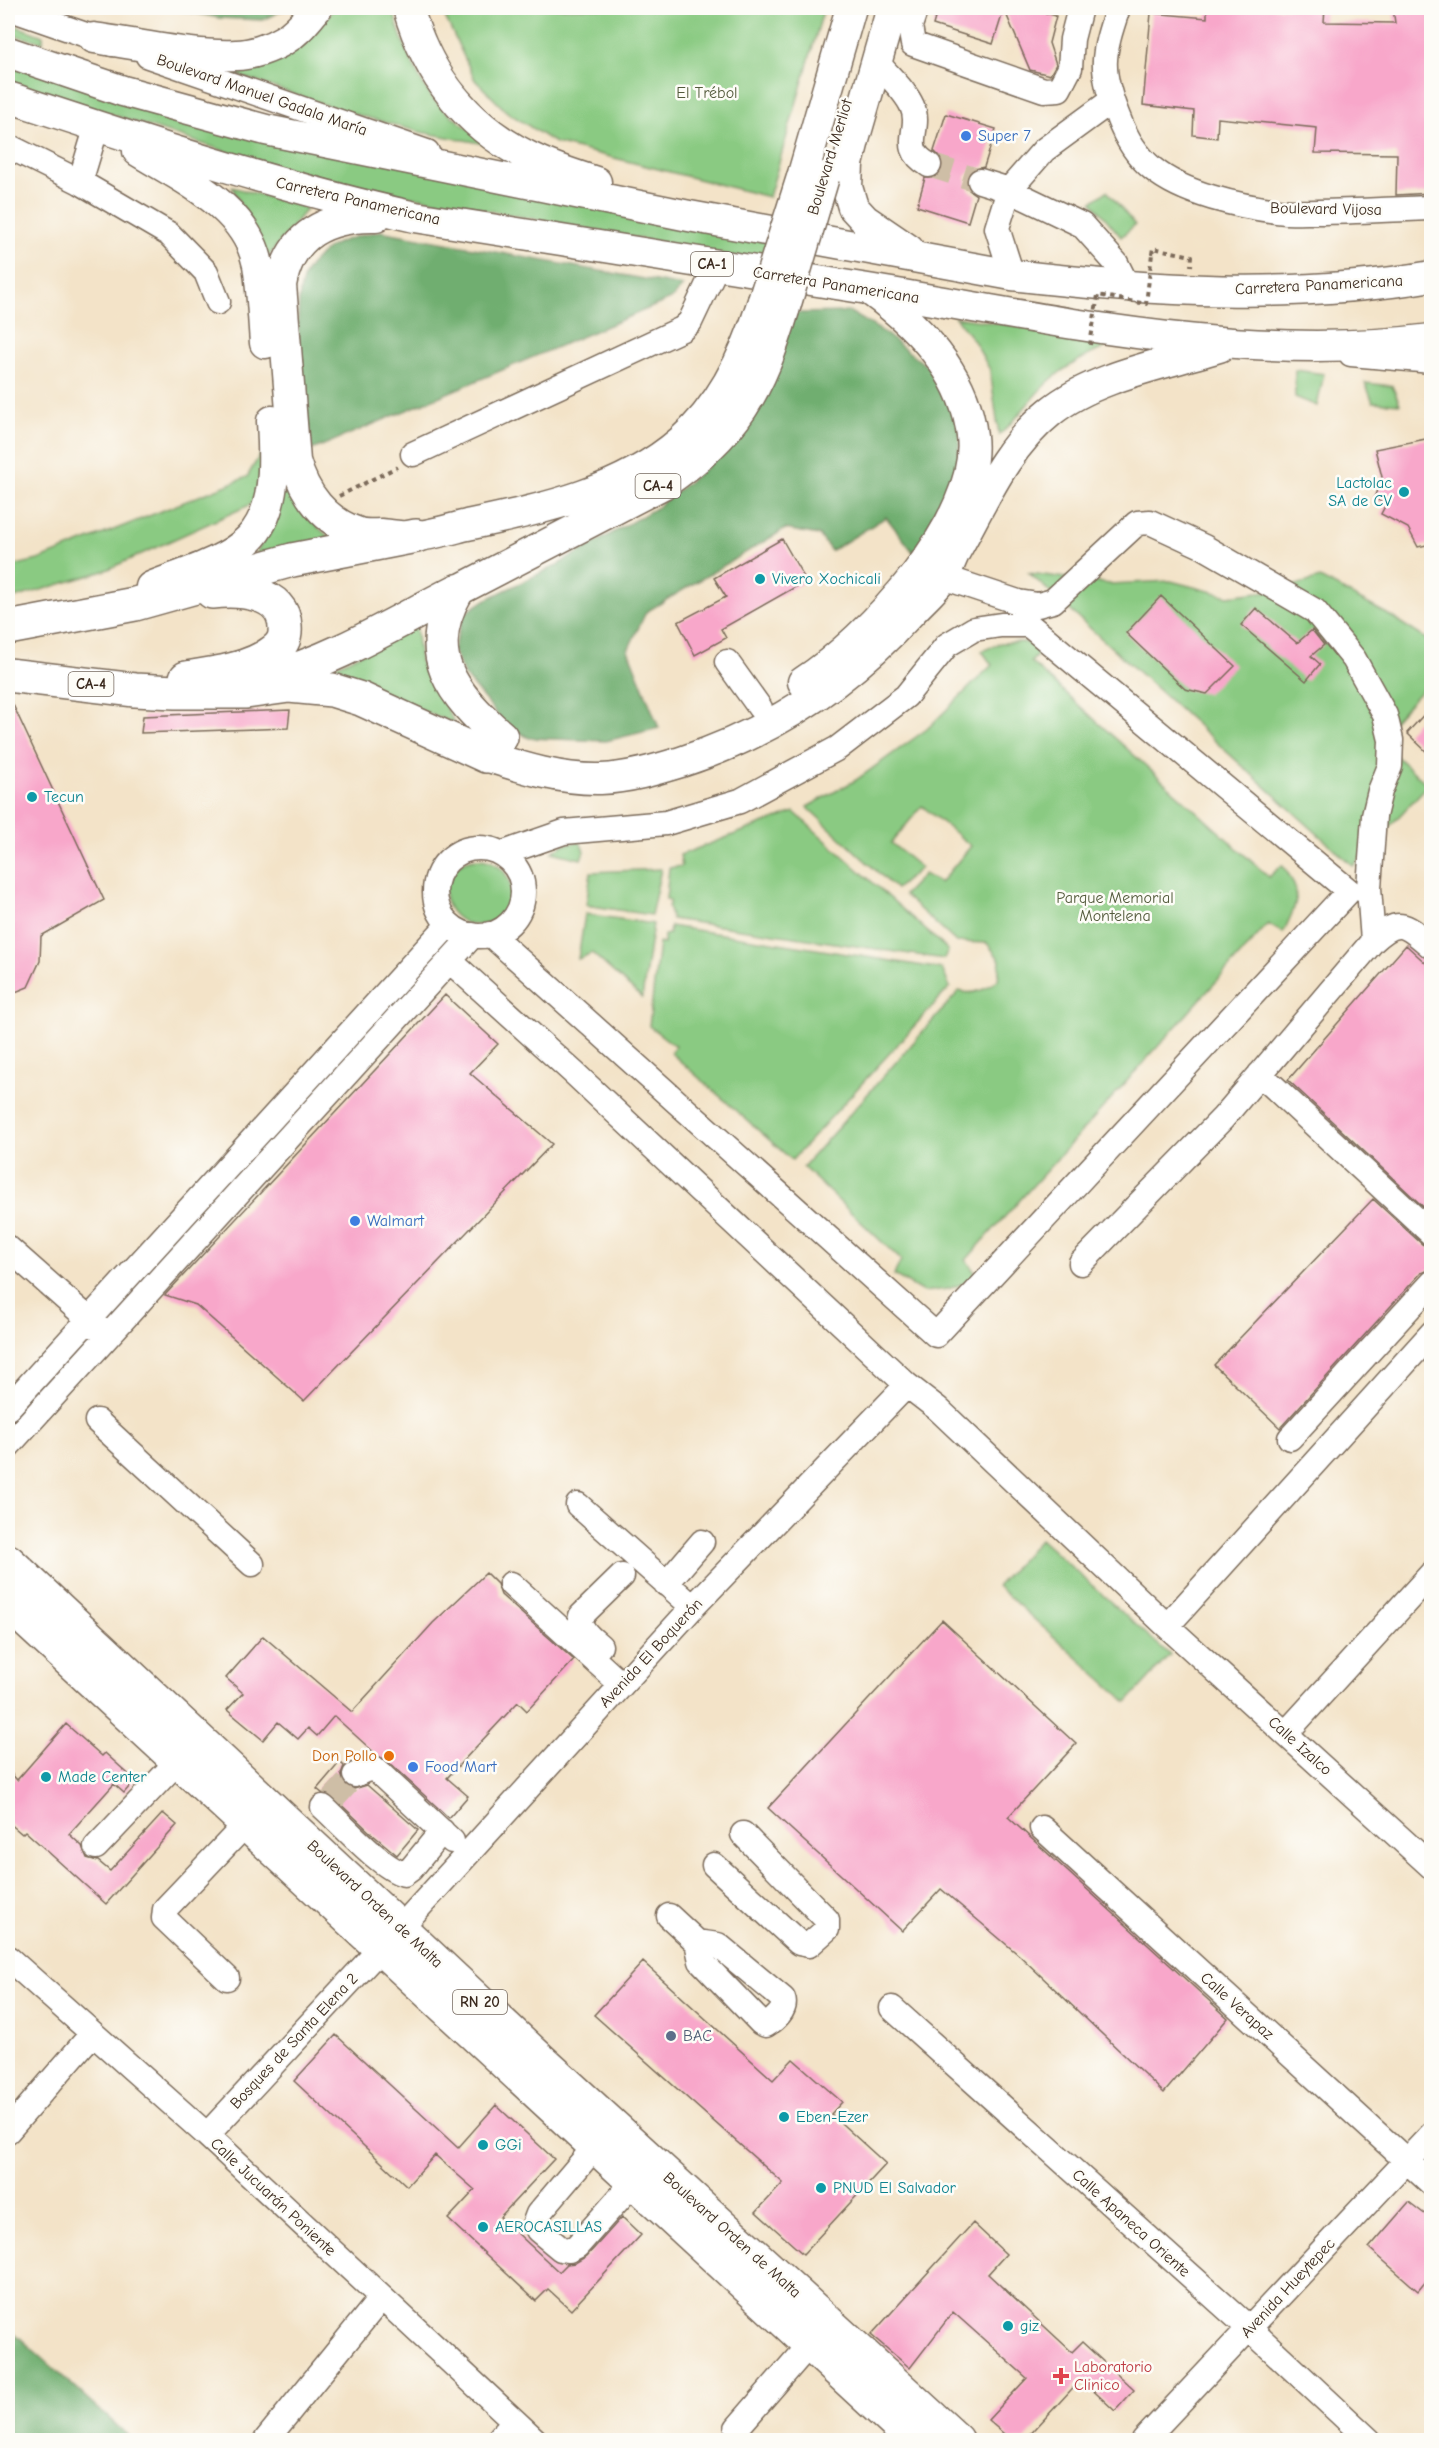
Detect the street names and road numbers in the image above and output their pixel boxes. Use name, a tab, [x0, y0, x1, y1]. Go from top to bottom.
street label: Boulevard Manuel Gadala María	[154, 50, 370, 140]
street label: Boulevard Merliot	[804, 96, 856, 217]
street label: Carretera Panamericana	[274, 173, 442, 229]
street label: Boulevard Vijosa	[1270, 199, 1382, 219]
road number: CA-1	[691, 252, 733, 276]
street label: Carretera Panamericana	[752, 263, 920, 307]
street label: Carretera Panamericana	[1235, 272, 1403, 298]
road number: CA-4	[636, 474, 680, 498]
road number: CA-4	[68, 672, 113, 696]
street label: Avenida El Boquerón	[596, 1595, 706, 1711]
street label: Calle Izalco	[1265, 1713, 1335, 1779]
street label: Boulevard Orden de Malta	[304, 1837, 446, 1971]
street label: Bosques de Santa Elena 2	[226, 1969, 362, 2113]
street label: Calle Verapaz	[1197, 1969, 1277, 2044]
road number: RN 20	[453, 1990, 507, 2014]
street label: Calle Jucuarán Poniente	[207, 2134, 339, 2260]
street label: Calle Apaneca Oriente	[1069, 2165, 1193, 2281]
street label: Boulevard Orden de Malta	[660, 2169, 804, 2301]
street label: Avenida Hueytepec	[1237, 2234, 1339, 2341]

